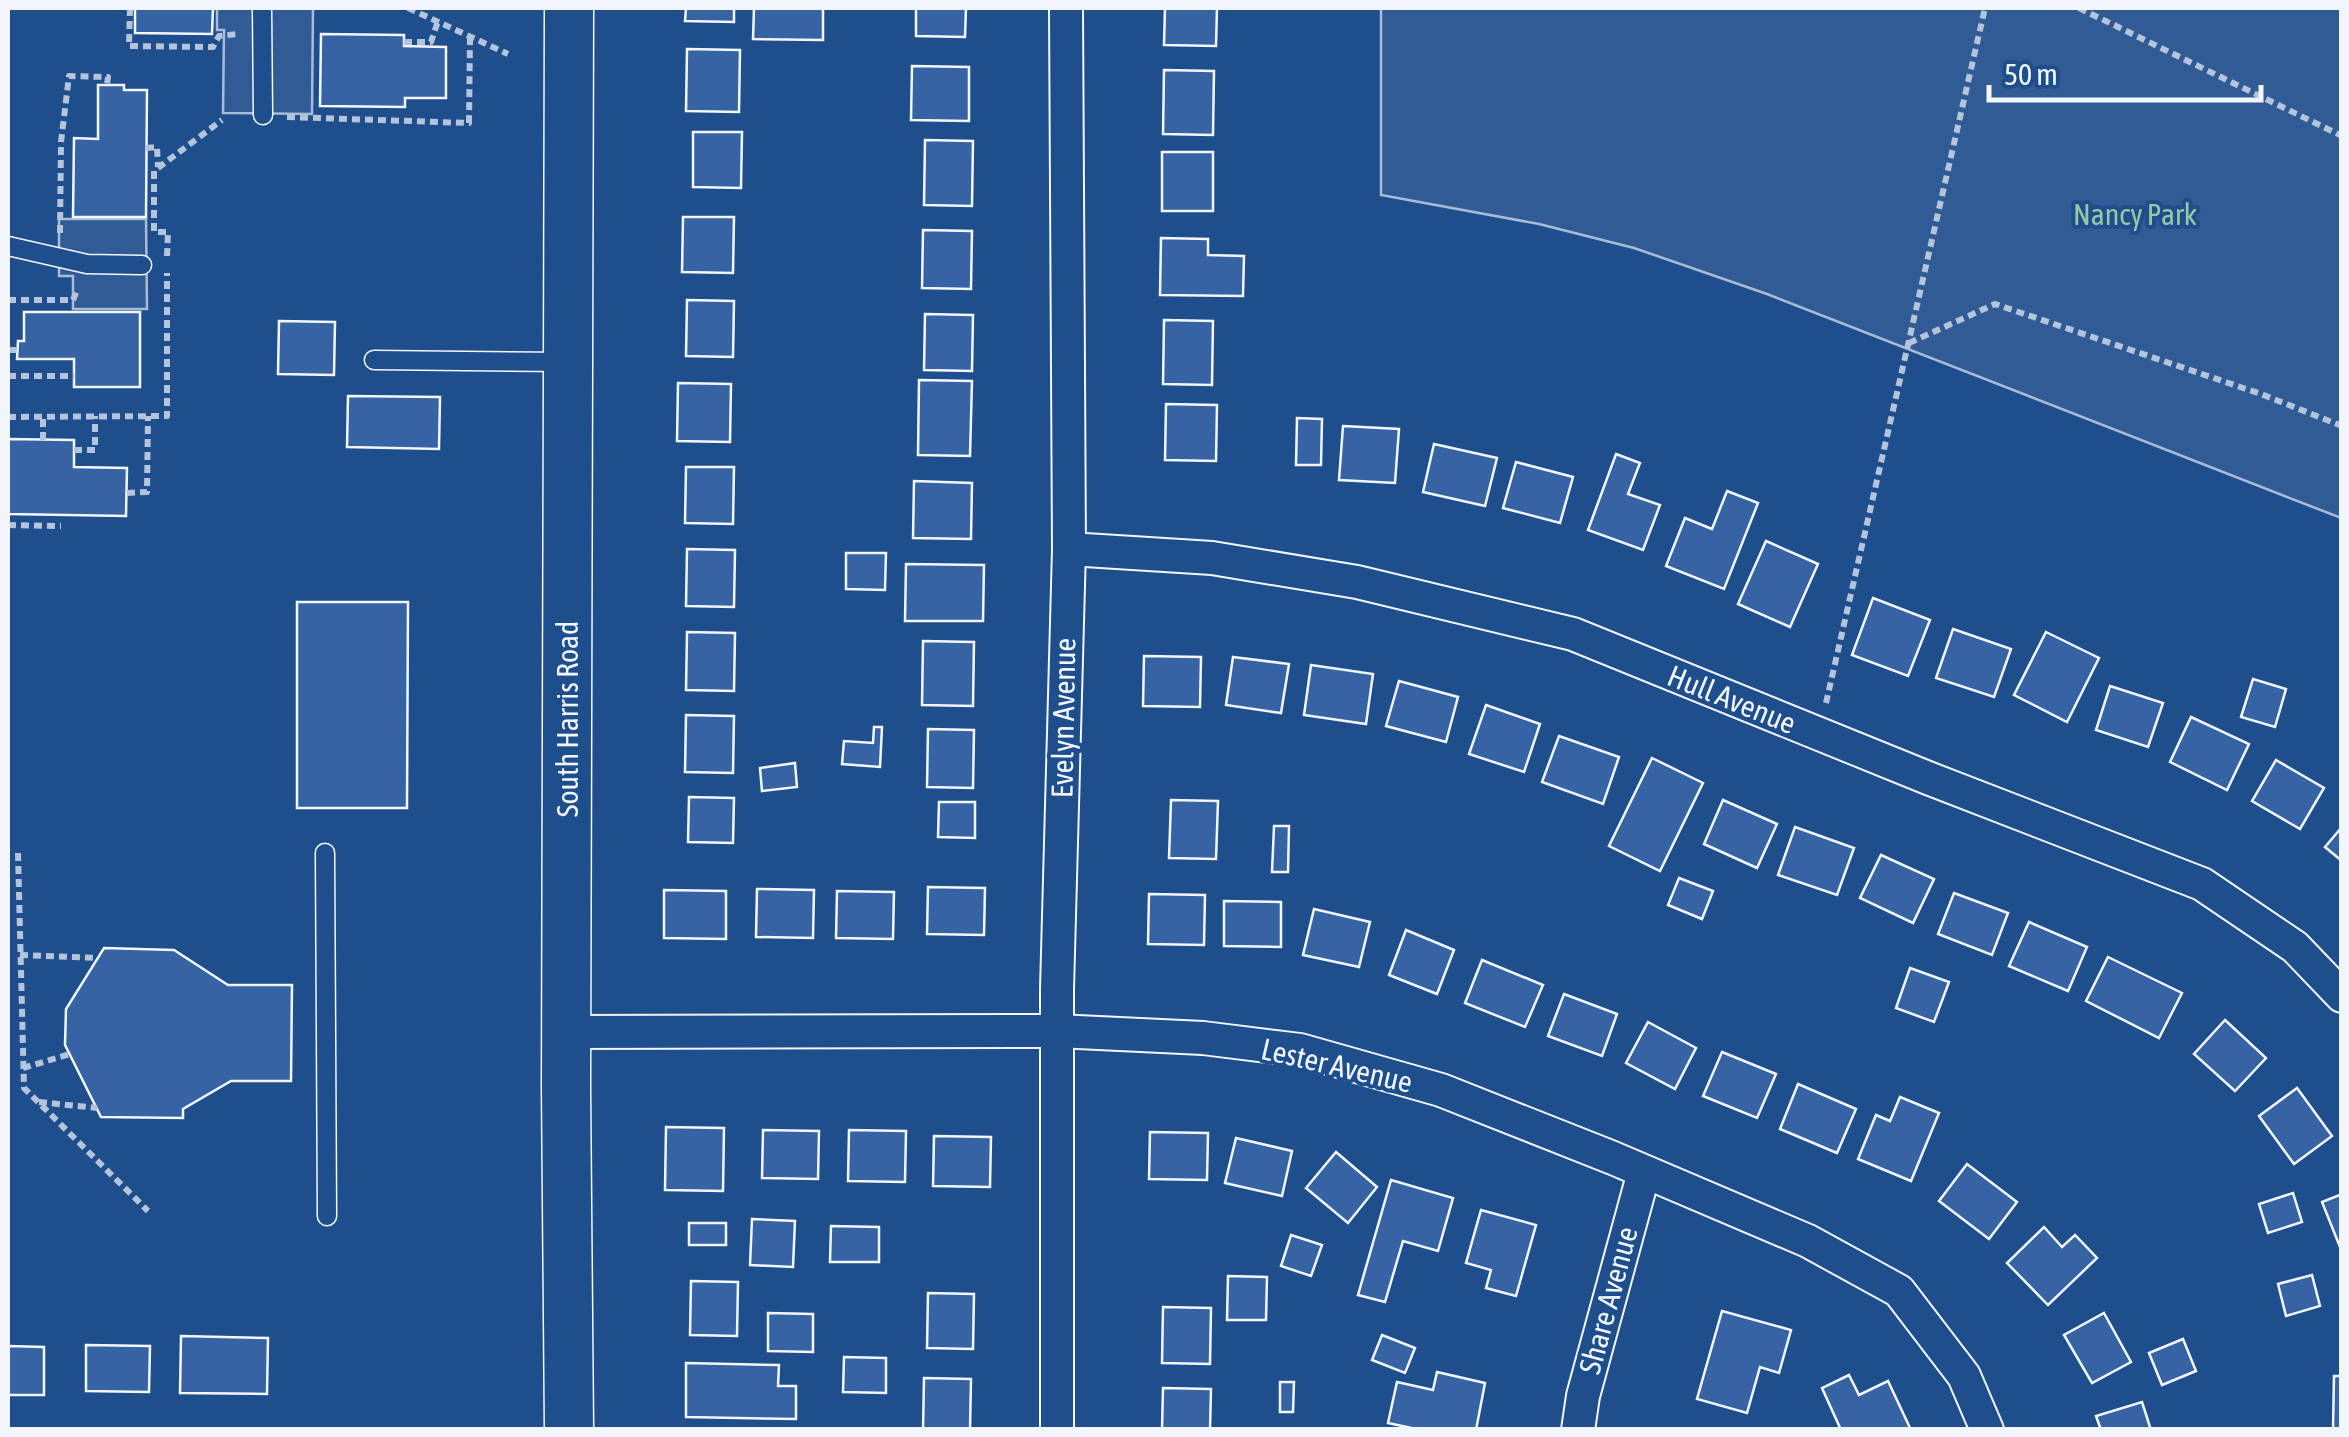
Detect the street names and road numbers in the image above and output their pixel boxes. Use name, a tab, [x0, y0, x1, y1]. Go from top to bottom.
street label: South Harris Road	[550, 621, 584, 817]
street label: Evelyn Avenue	[1045, 638, 1081, 798]
street label: Hull Avenue	[1663, 658, 1801, 740]
street label: Lester Avenue	[1258, 1031, 1416, 1099]
street label: Share Avenue	[1572, 1223, 1644, 1377]

